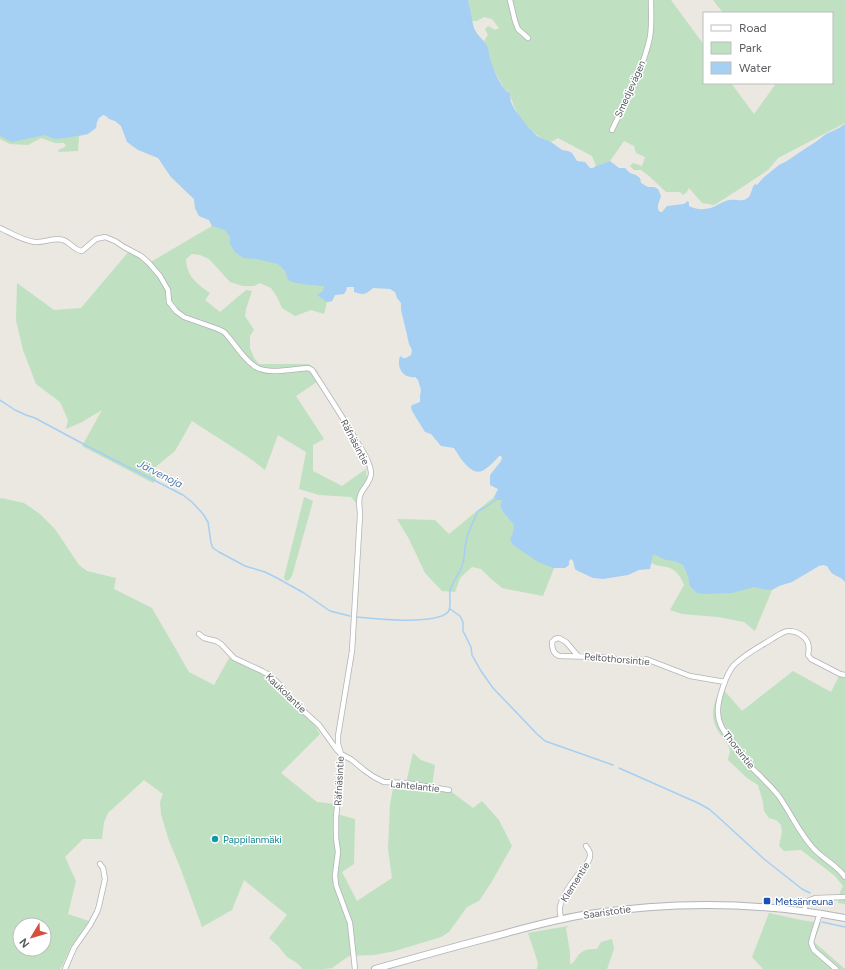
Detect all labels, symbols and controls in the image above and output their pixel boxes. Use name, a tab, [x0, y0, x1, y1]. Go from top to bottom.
legend	[703, 12, 833, 84]
text: Road	[739, 21, 767, 35]
text: Park	[739, 41, 762, 55]
street label: Smedjevägen	[612, 58, 649, 120]
text: Water	[739, 61, 771, 75]
street label: Räfnäsintie	[338, 417, 373, 468]
water label: Järvenoja	[134, 457, 185, 491]
street label: Peltothorsintie	[584, 650, 651, 668]
street label: Kaukolantie	[263, 670, 309, 716]
street label: Thorsintie	[720, 729, 758, 772]
street label: Räfnäsintie	[331, 755, 347, 806]
street label: Lahtelantie	[390, 777, 441, 795]
place label: Pappilanmäki	[223, 833, 282, 846]
marker: Pappilanmäki	[210, 834, 220, 844]
street label: Klementie	[558, 859, 593, 904]
place label: Metsänreuna	[775, 895, 833, 908]
marker: Metsänreuna	[762, 896, 772, 906]
street label: Saaristotie	[582, 902, 632, 922]
north arrow	[12, 917, 52, 957]
text: N	[17, 935, 32, 950]

